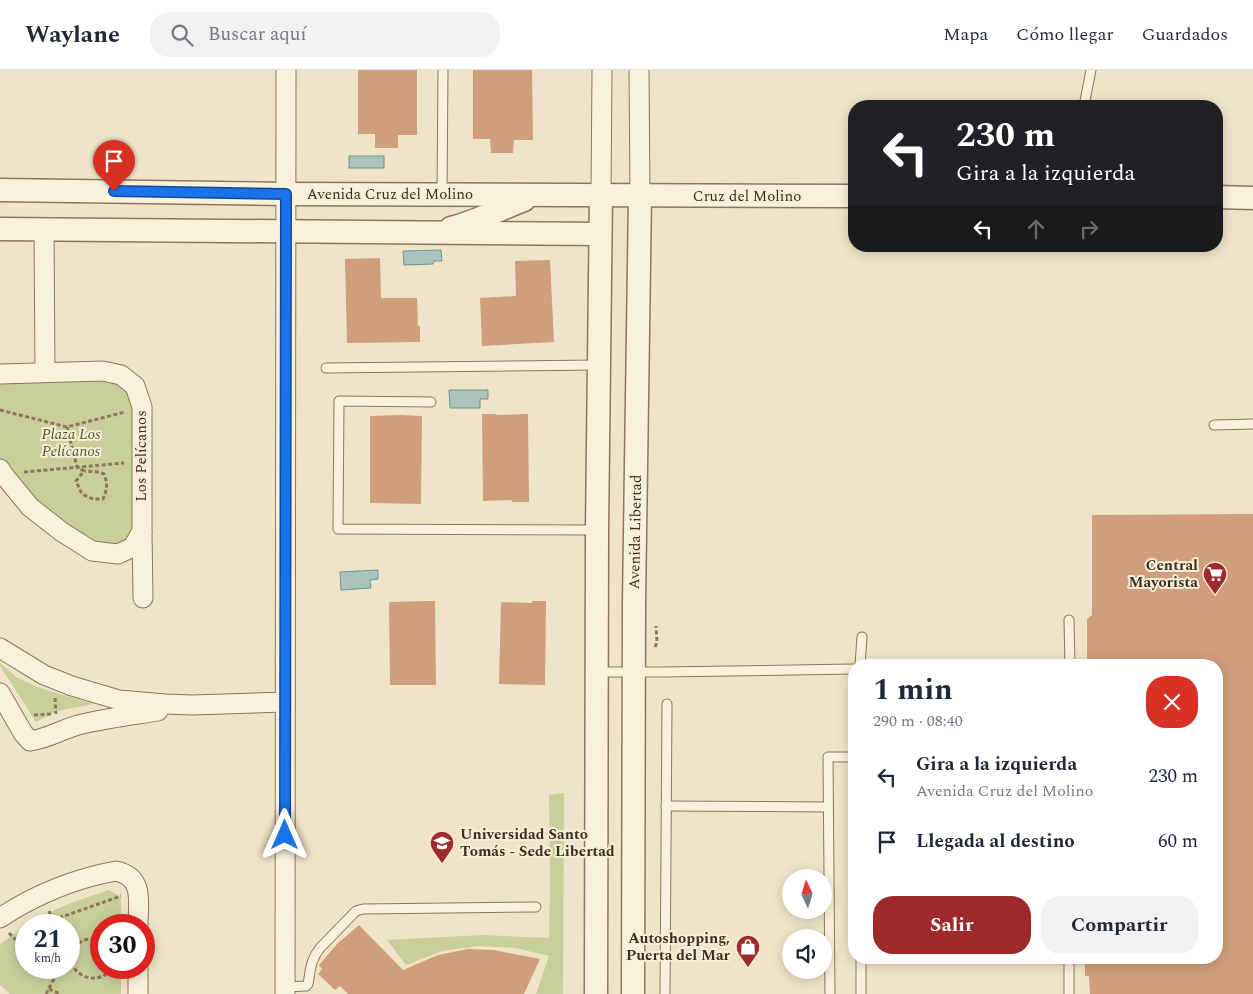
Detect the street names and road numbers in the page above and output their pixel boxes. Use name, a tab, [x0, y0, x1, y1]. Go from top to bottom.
street label: Avenida Cruz del Molino	[307, 183, 473, 206]
street label: Cruz del Molino	[693, 185, 801, 208]
street label: Los Pelícanos	[130, 410, 153, 502]
street label: Avenida Libertad	[623, 474, 648, 590]

